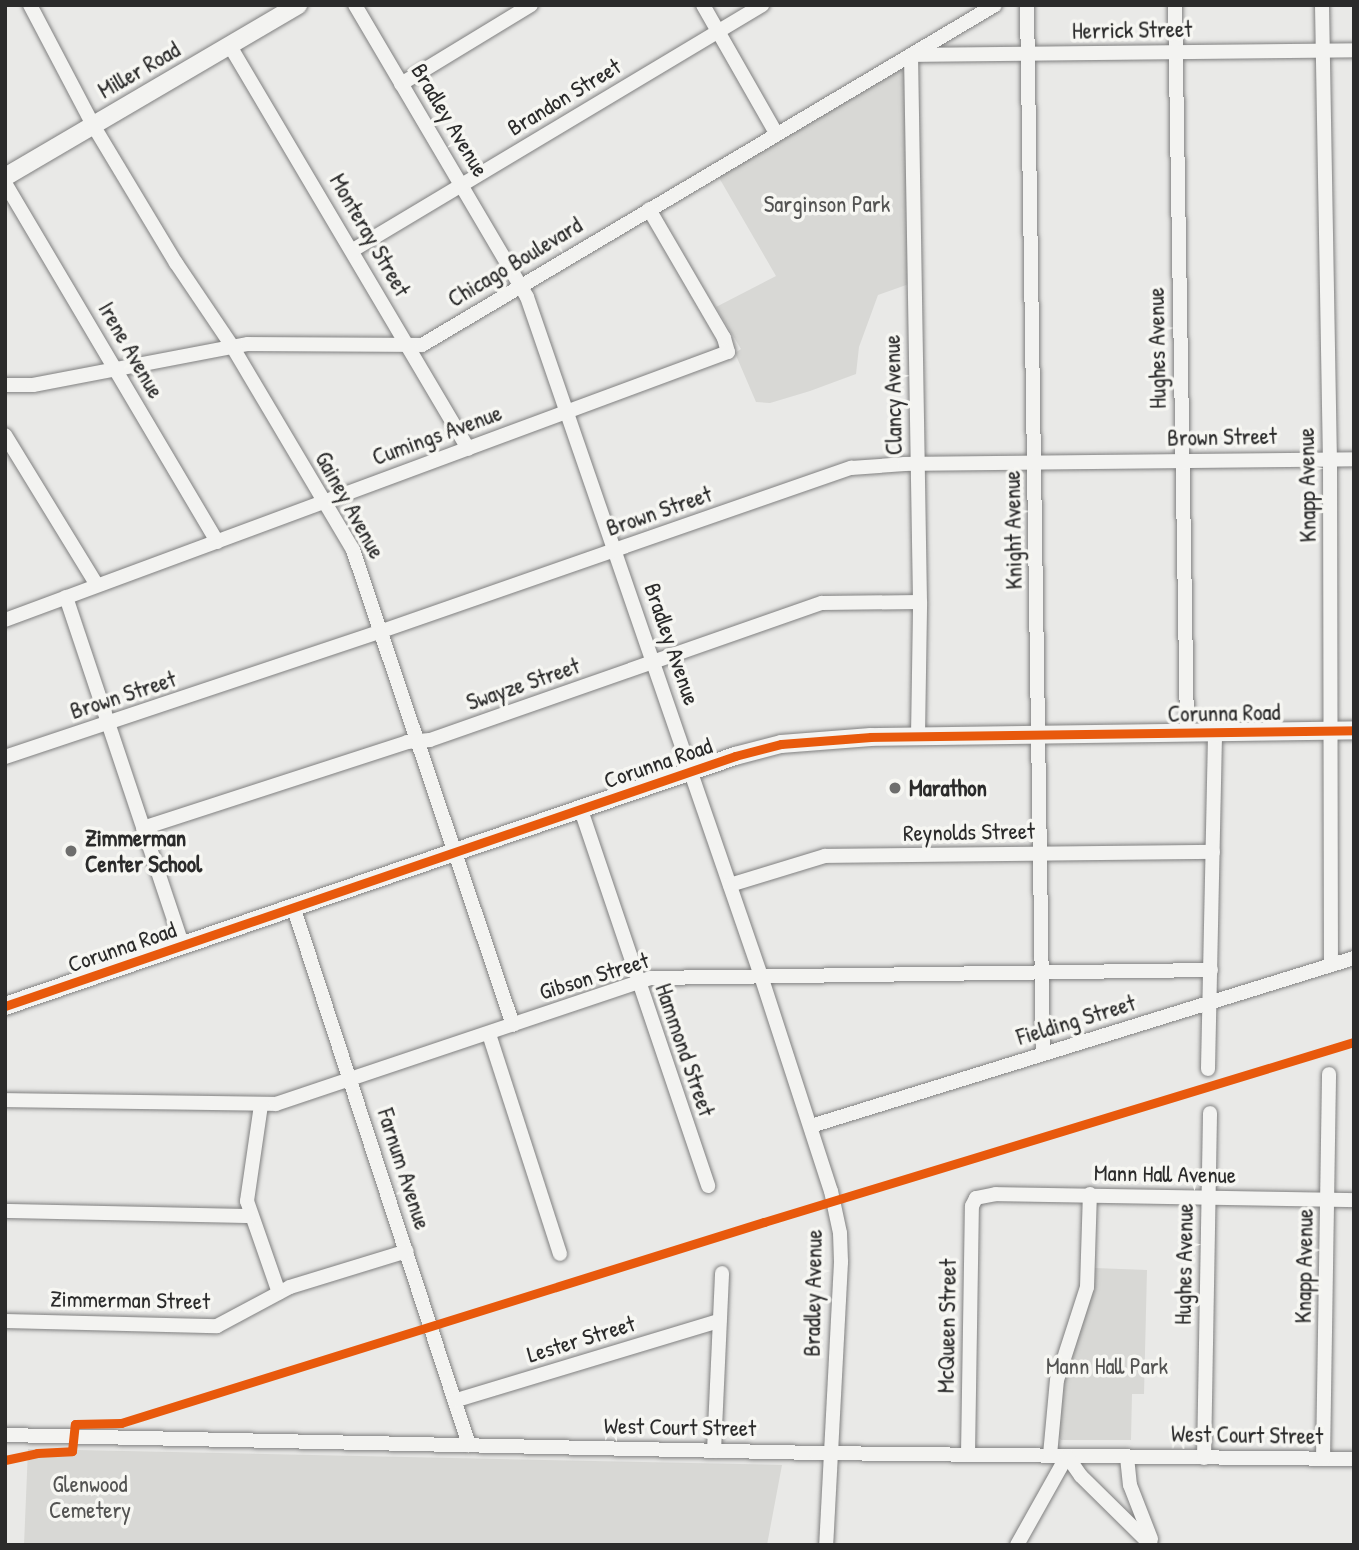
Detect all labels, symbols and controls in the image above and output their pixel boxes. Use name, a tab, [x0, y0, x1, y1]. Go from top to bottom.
street label: Herrick Street	[1072, 15, 1192, 45]
street label: Miller Road	[93, 36, 185, 104]
street label: Brandon Street	[502, 52, 626, 142]
street label: Bradley Avenue	[405, 58, 495, 182]
street label: Monteray Street	[324, 169, 416, 301]
park label: Sarginson Park	[764, 190, 890, 218]
street label: Chicago Boulevard	[443, 211, 587, 313]
street label: Hughes Avenue	[1142, 287, 1172, 409]
street label: Irene Avenue	[92, 297, 170, 403]
street label: Clancy Avenue	[878, 335, 908, 455]
street label: Cumings Avenue	[369, 399, 505, 471]
street label: Brown Street	[1167, 422, 1277, 452]
street label: Knapp Avenue	[1292, 427, 1322, 543]
street label: Gainey Avenue	[309, 447, 391, 563]
street label: Knight Avenue	[998, 470, 1028, 590]
street label: Brown Street	[603, 480, 715, 542]
street label: Bradley Avenue	[638, 579, 706, 709]
street label: Swayze Street	[463, 652, 583, 716]
street label: Brown Street	[67, 665, 179, 725]
street label: Corunna Road	[1167, 698, 1281, 728]
street label: Corunna Road	[600, 732, 716, 794]
place label: Marathon	[909, 774, 987, 802]
marker: Marathon	[887, 780, 903, 796]
street label: Reynolds Street	[903, 817, 1035, 847]
place label: Zimmerman Center School	[85, 824, 202, 878]
marker: Zimmerman Center School	[63, 843, 79, 859]
street label: Corunna Road	[64, 916, 180, 978]
street label: Gibson Street	[536, 946, 652, 1006]
street label: Hammond Street	[649, 980, 721, 1120]
street label: Fielding Street	[1013, 989, 1139, 1051]
street label: Farnum Avenue	[372, 1105, 436, 1233]
street label: Mann Hall Avenue	[1094, 1159, 1236, 1189]
street label: Hughes Avenue	[1169, 1203, 1199, 1325]
street label: Knapp Avenue	[1289, 1208, 1319, 1324]
street label: Bradley Avenue	[798, 1229, 828, 1357]
street label: McQueen Street	[932, 1259, 962, 1393]
street label: Zimmerman Street	[50, 1285, 210, 1315]
street label: Lester Street	[524, 1310, 638, 1368]
park label: Mann Hall Park	[1046, 1352, 1168, 1380]
street label: West Court Street	[604, 1412, 756, 1442]
street label: West Court Street	[1171, 1420, 1323, 1450]
park label: Glenwood Cemetery	[49, 1470, 131, 1524]

